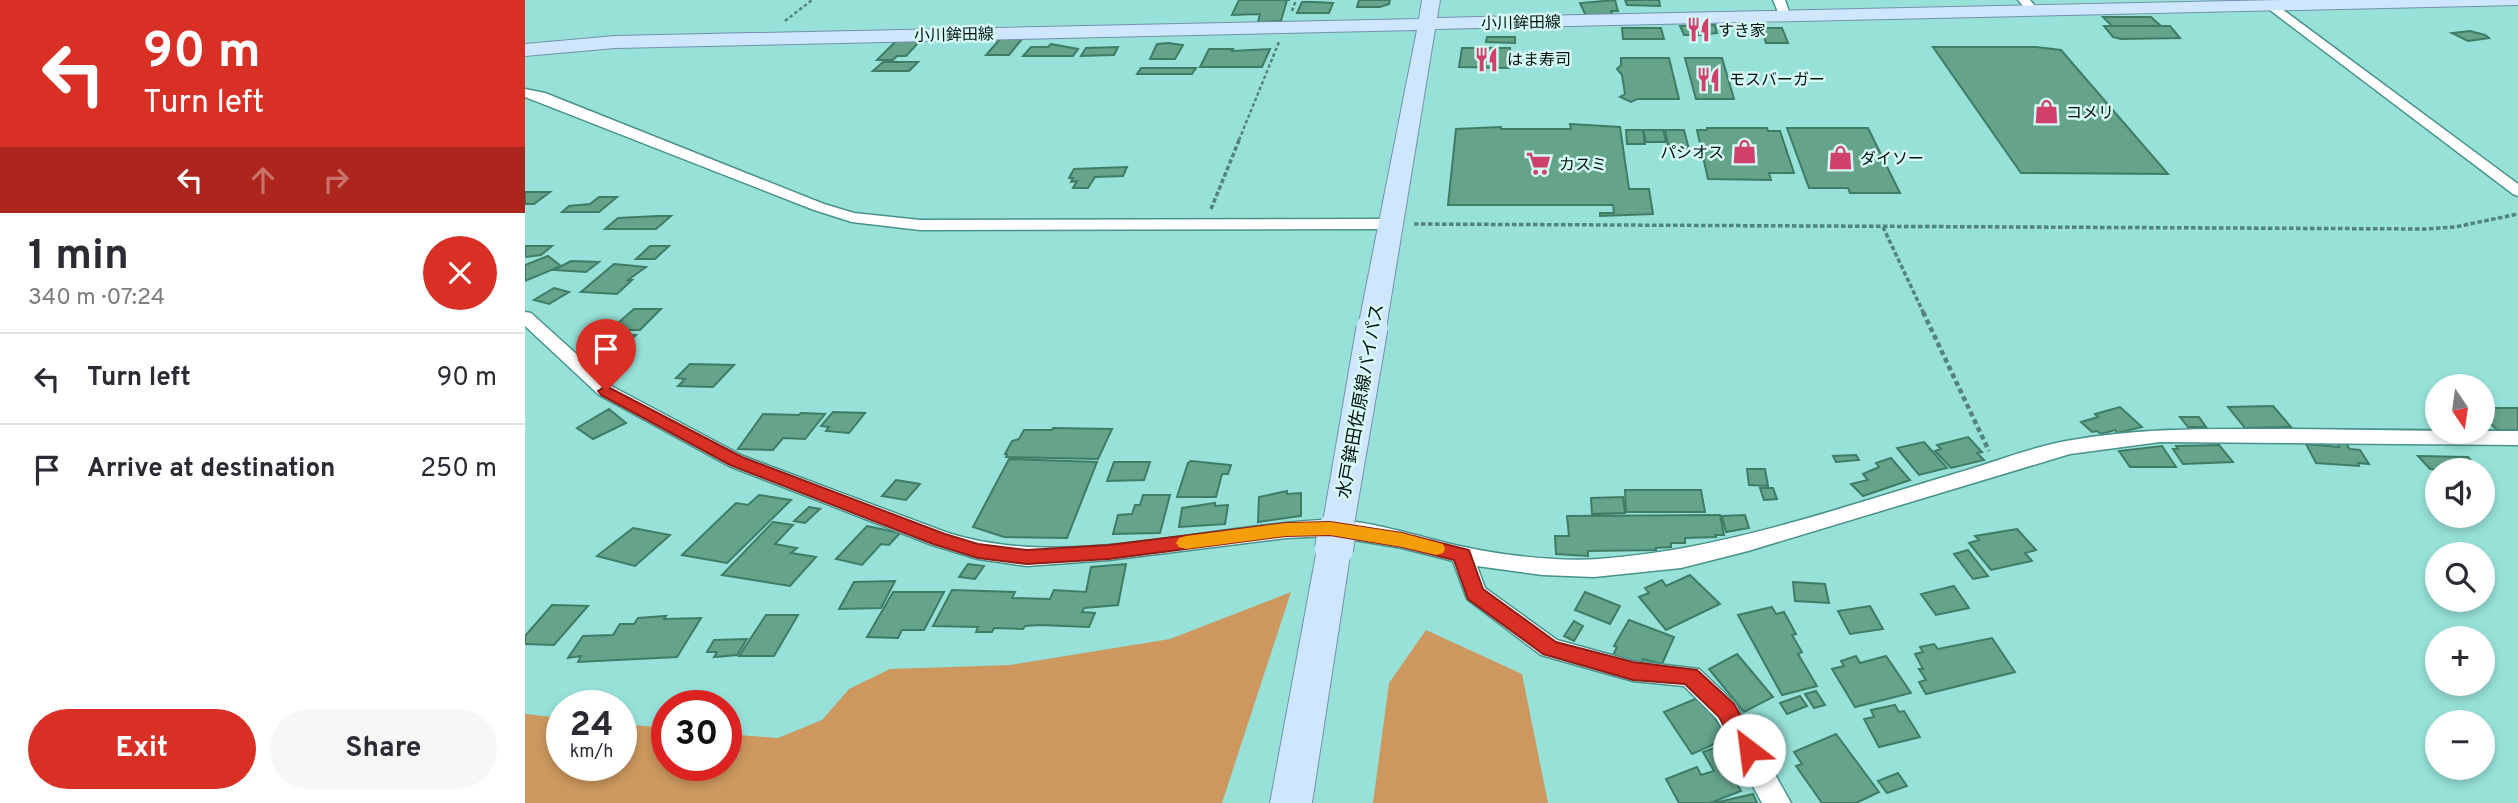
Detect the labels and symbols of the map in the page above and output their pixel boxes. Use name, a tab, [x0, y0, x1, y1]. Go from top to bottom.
street label: 小川鉾田線	[1481, 13, 1561, 35]
restaurant icon: すき家	[1684, 16, 1712, 44]
place label: すき家	[1718, 22, 1766, 42]
street label: 小川鉾田線	[914, 25, 994, 47]
restaurant icon: はま寿司	[1473, 45, 1501, 73]
place label: はま寿司	[1507, 51, 1571, 71]
restaurant icon: モスバーガー	[1695, 65, 1723, 93]
place label: モスバーガー	[1729, 71, 1825, 91]
shop icon: コメリ	[2032, 98, 2060, 126]
place label: コメリ	[2066, 104, 2114, 124]
shop icon: パシオス	[1730, 138, 1758, 166]
place label: パシオス	[1660, 144, 1724, 164]
shop icon: ダイソー	[1826, 144, 1854, 172]
supermarket icon: カスミ	[1525, 150, 1553, 178]
place label: ダイソー	[1860, 150, 1924, 170]
place label: カスミ	[1559, 156, 1607, 176]
street label: 水戸鉾田佐原線バイパス	[1333, 302, 1390, 501]
pin	[576, 319, 636, 391]
north arrow	[2425, 374, 2495, 444]
speed limit sign: 30	[651, 690, 742, 781]
position arrow	[1712, 713, 1786, 787]

